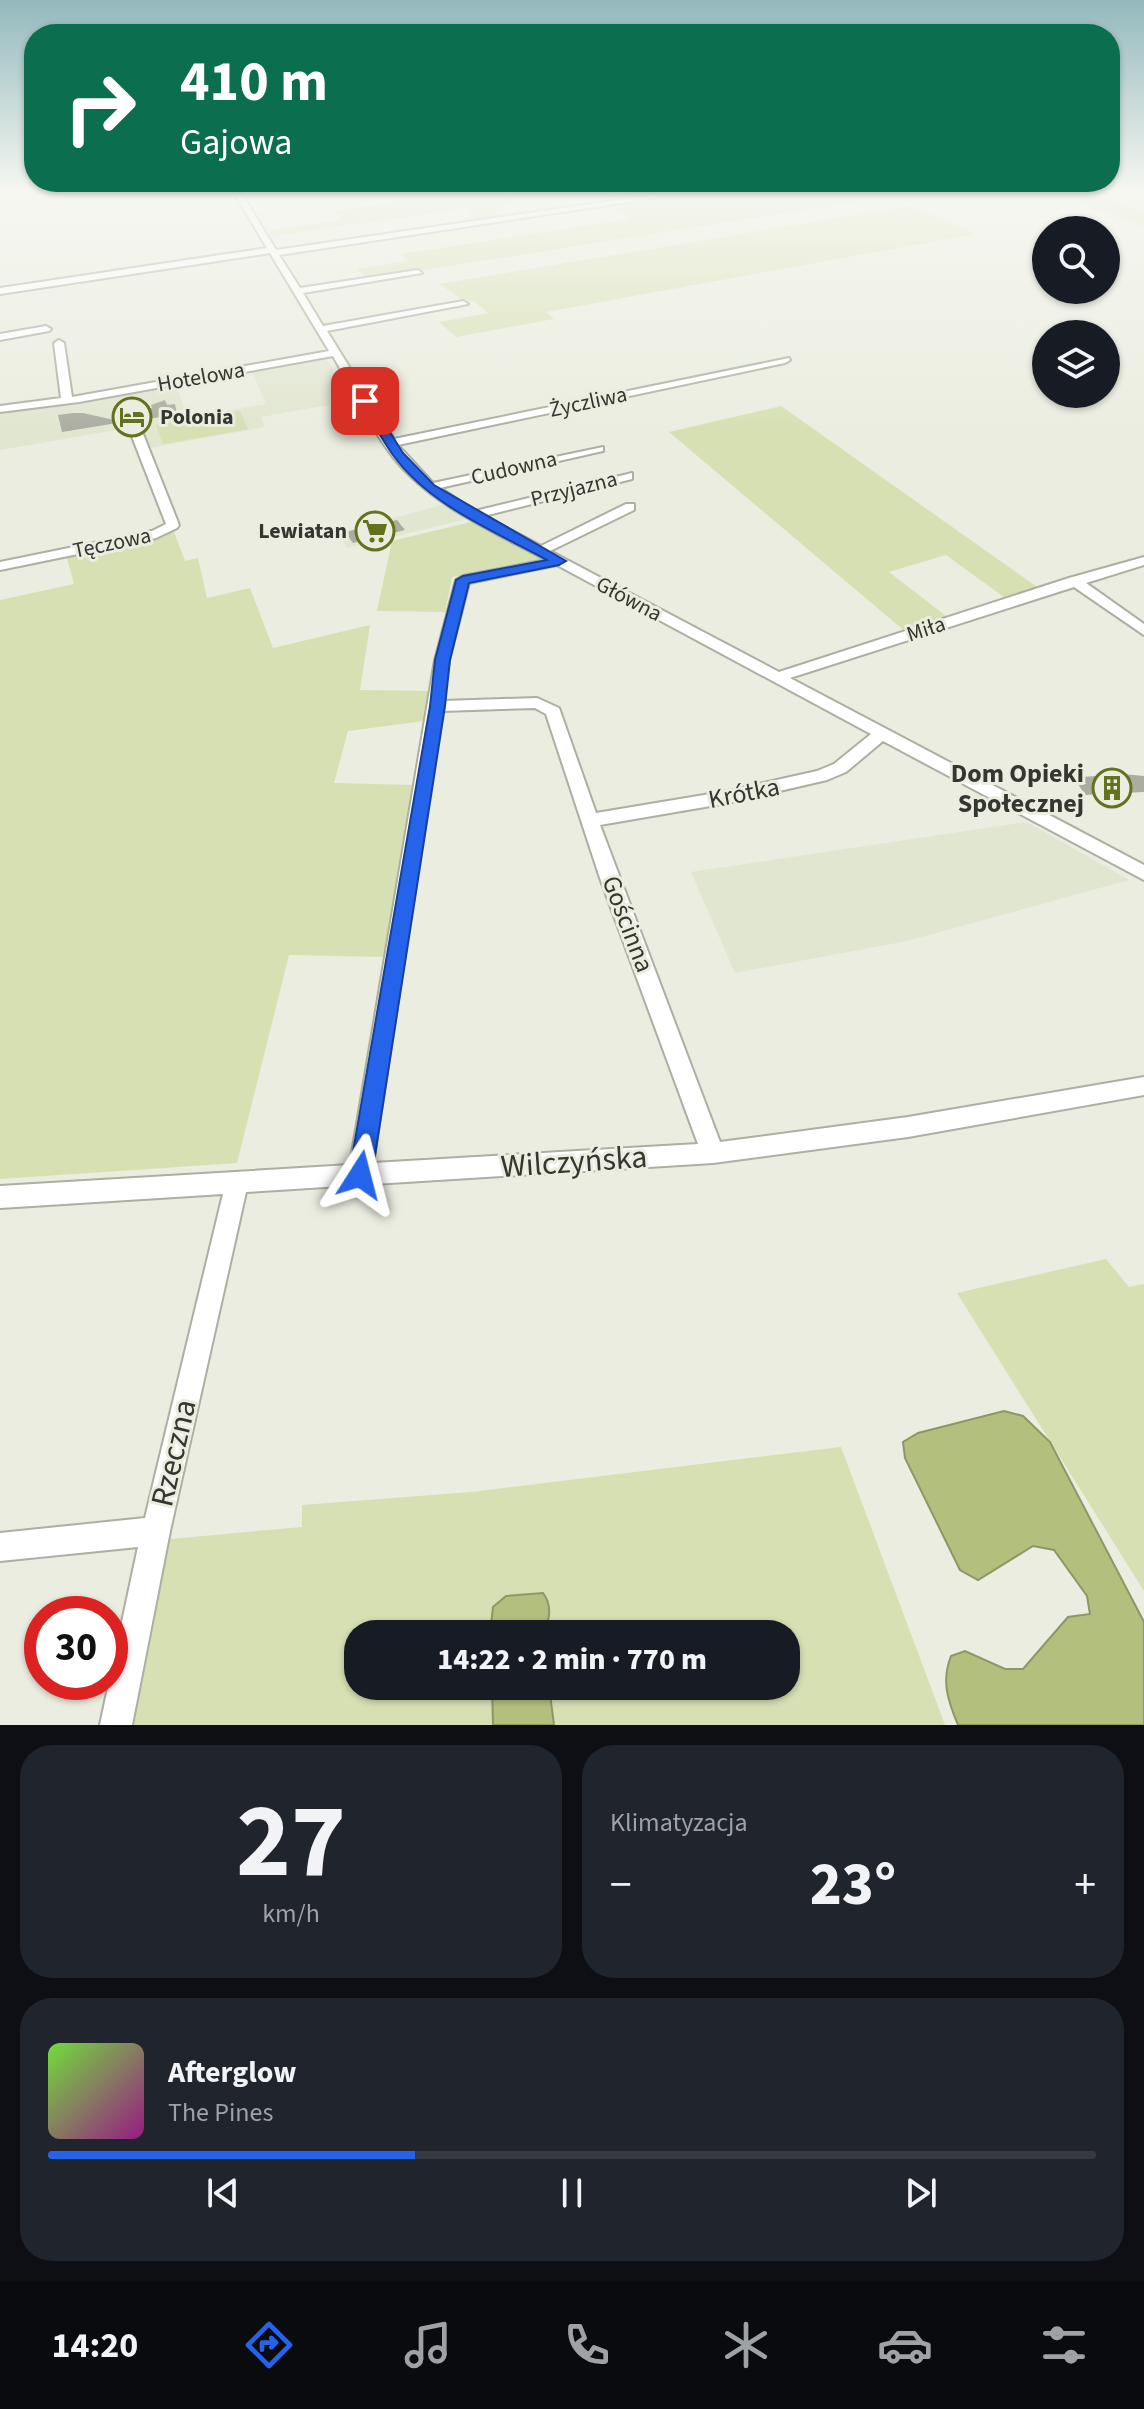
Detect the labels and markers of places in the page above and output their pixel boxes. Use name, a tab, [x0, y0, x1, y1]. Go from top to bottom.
pin	[331, 367, 399, 435]
hotel icon: Polonia	[111, 396, 153, 438]
place label: Polonia	[160, 401, 234, 433]
supermarket icon: Lewiatan	[354, 510, 396, 552]
place label: Lewiatan	[258, 515, 347, 547]
place label: Dom Opieki Społecznej	[951, 755, 1084, 822]
building icon: Dom Opieki Społecznej	[1091, 767, 1133, 809]

